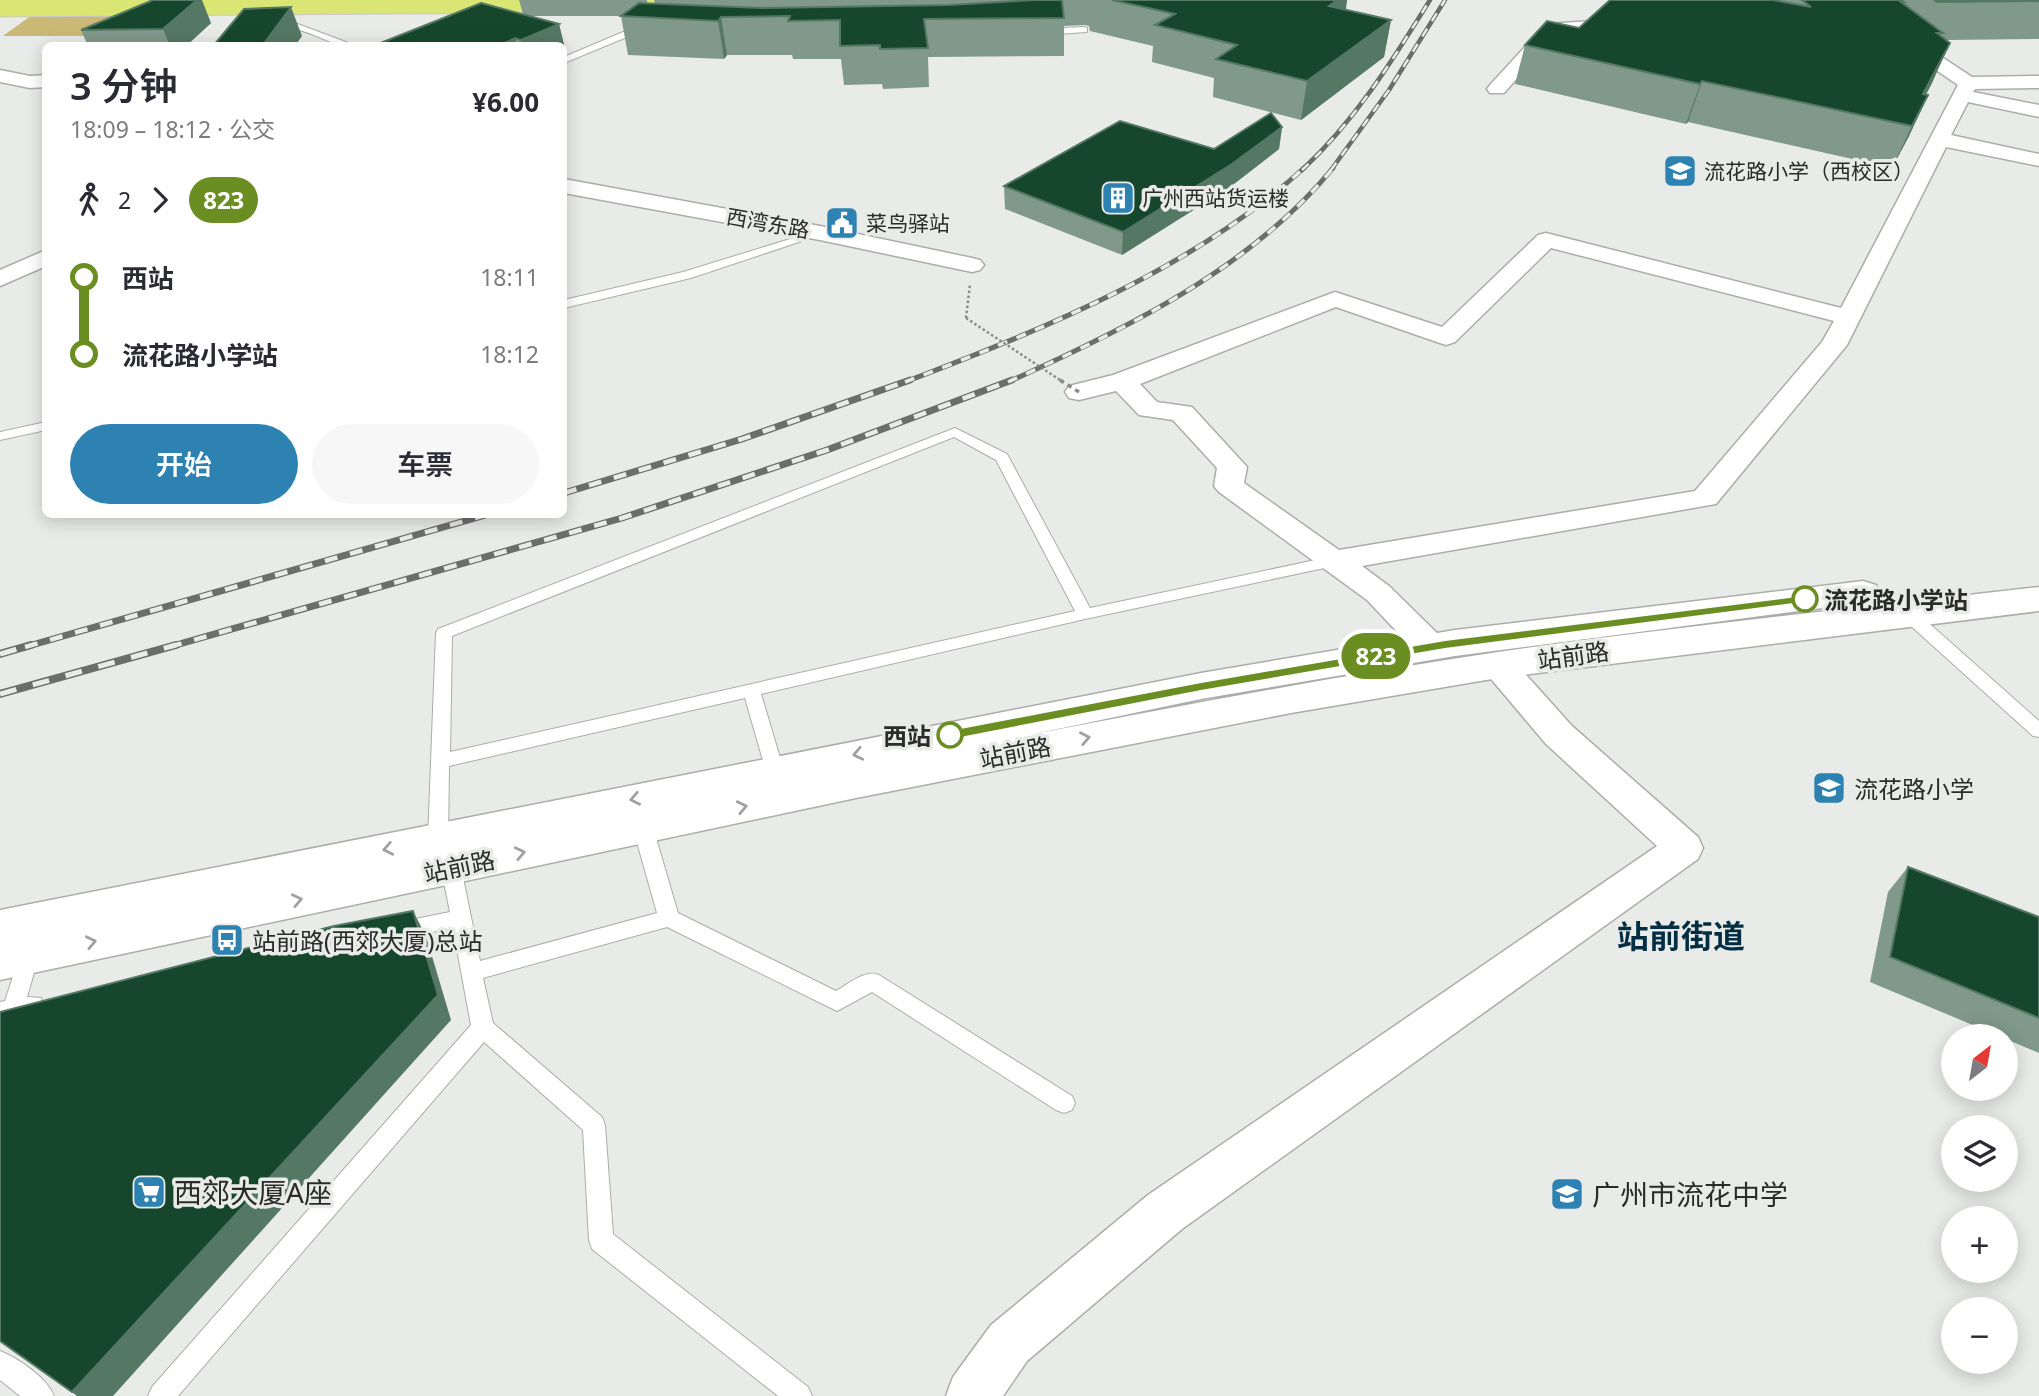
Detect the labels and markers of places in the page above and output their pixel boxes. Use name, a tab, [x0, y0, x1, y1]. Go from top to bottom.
school or university icon: 流花路小学（西校区）	[1661, 152, 1699, 190]
place label: 流花路小学（西校区）	[1704, 157, 1914, 185]
building icon: 广州西站货运楼	[1099, 179, 1137, 217]
place label: 广州西站货运楼	[1142, 184, 1289, 212]
public building icon: 菜鸟驿站	[823, 204, 861, 242]
place label: 菜鸟驿站	[866, 209, 950, 237]
place label: 流花路小学站	[1824, 583, 1968, 616]
marker: 流花路小学站	[1792, 586, 1818, 612]
place label: 西站	[883, 719, 931, 752]
marker: 西站	[937, 722, 963, 748]
school or university icon: 流花路小学	[1810, 769, 1848, 807]
place label: 流花路小学	[1854, 772, 1974, 805]
bus stop icon: 站前路(西郊大厦)总站	[208, 921, 246, 959]
place label: 站前路(西郊大厦)总站	[252, 924, 482, 957]
supermarket icon: 西郊大厦A座	[130, 1173, 168, 1211]
place label: 西郊大厦A座	[174, 1173, 332, 1211]
school or university icon: 广州市流花中学	[1548, 1175, 1586, 1213]
place label: 广州市流花中学	[1592, 1175, 1788, 1213]

